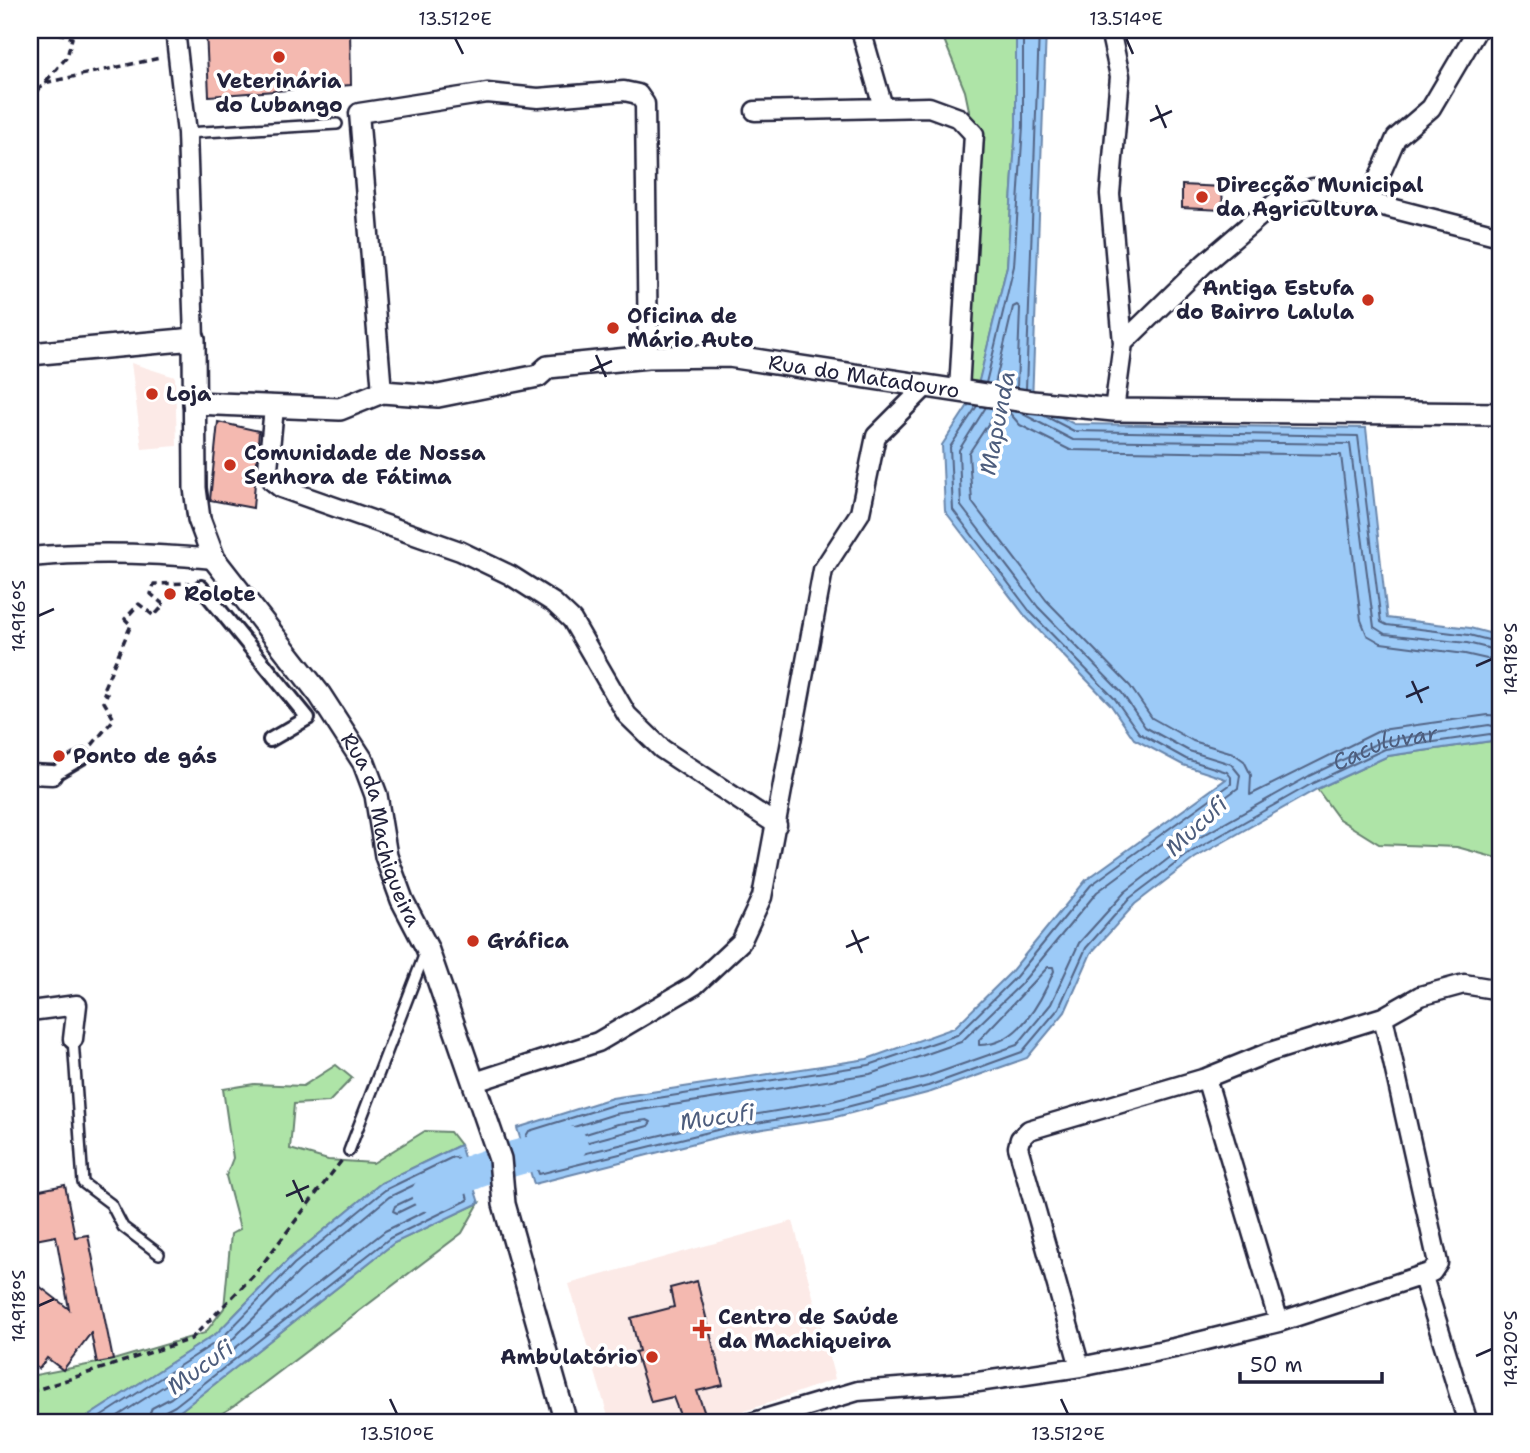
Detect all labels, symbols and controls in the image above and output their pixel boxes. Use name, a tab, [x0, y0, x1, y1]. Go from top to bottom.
text: 13.512°E	[418, 7, 492, 31]
text: 13.514°E	[1089, 7, 1163, 31]
marker: Veterinária do Lubango	[271, 49, 287, 65]
place label: Veterinária do Lubango	[215, 67, 343, 119]
place label: Direcção Municipal da Agricultura	[1216, 171, 1423, 223]
marker: Direcção Municipal da Agricultura	[1194, 189, 1210, 205]
place label: Antiga Estufa do Bairro Lalula	[1176, 274, 1355, 326]
marker: Antiga Estufa do Bairro Lalula	[1360, 292, 1376, 308]
place label: Oficina de Mário Auto	[627, 302, 754, 354]
marker: Oficina de Mário Auto	[605, 320, 621, 336]
street label: Rua do Matadouro	[766, 348, 961, 405]
water label: Mapunda	[972, 368, 1022, 478]
place label: Loja	[166, 380, 212, 408]
marker: Loja	[144, 386, 160, 402]
place label: Comunidade de Nossa Senhora de Fátima	[244, 439, 486, 491]
marker: Comunidade de Nossa Senhora de Fátima	[222, 457, 238, 473]
text: 14.916°S	[7, 580, 31, 652]
place label: Rolote	[184, 580, 256, 608]
marker: Rolote	[162, 586, 178, 602]
text: 14.918°S	[1499, 623, 1523, 695]
water label: Caculuvar	[1327, 718, 1441, 778]
street label: Rua da Machiqueira	[334, 727, 428, 932]
place label: Ponto de gás	[73, 742, 217, 770]
marker: Ponto de gás	[51, 748, 67, 764]
water label: Mucufi	[1158, 789, 1234, 863]
place label: Gráfica	[487, 927, 570, 955]
marker: Gráfica	[465, 933, 481, 949]
water label: Mucufi	[678, 1097, 757, 1137]
text: 14.918°S	[7, 1270, 31, 1342]
place label: Centro de Saúde da Machiqueira	[718, 1303, 899, 1355]
text: 14.920°S	[1499, 1311, 1523, 1387]
marker: Centro de Saúde da Machiqueira	[692, 1319, 712, 1339]
water label: Mucufi	[161, 1332, 240, 1401]
scale bar	[1240, 1341, 1381, 1385]
place label: Ambulatório	[500, 1343, 638, 1371]
marker: Ambulatório	[644, 1349, 660, 1365]
text: 50 m	[1250, 1351, 1303, 1379]
text: 13.510°E	[360, 1422, 434, 1446]
text: 13.512°E	[1031, 1422, 1105, 1446]

